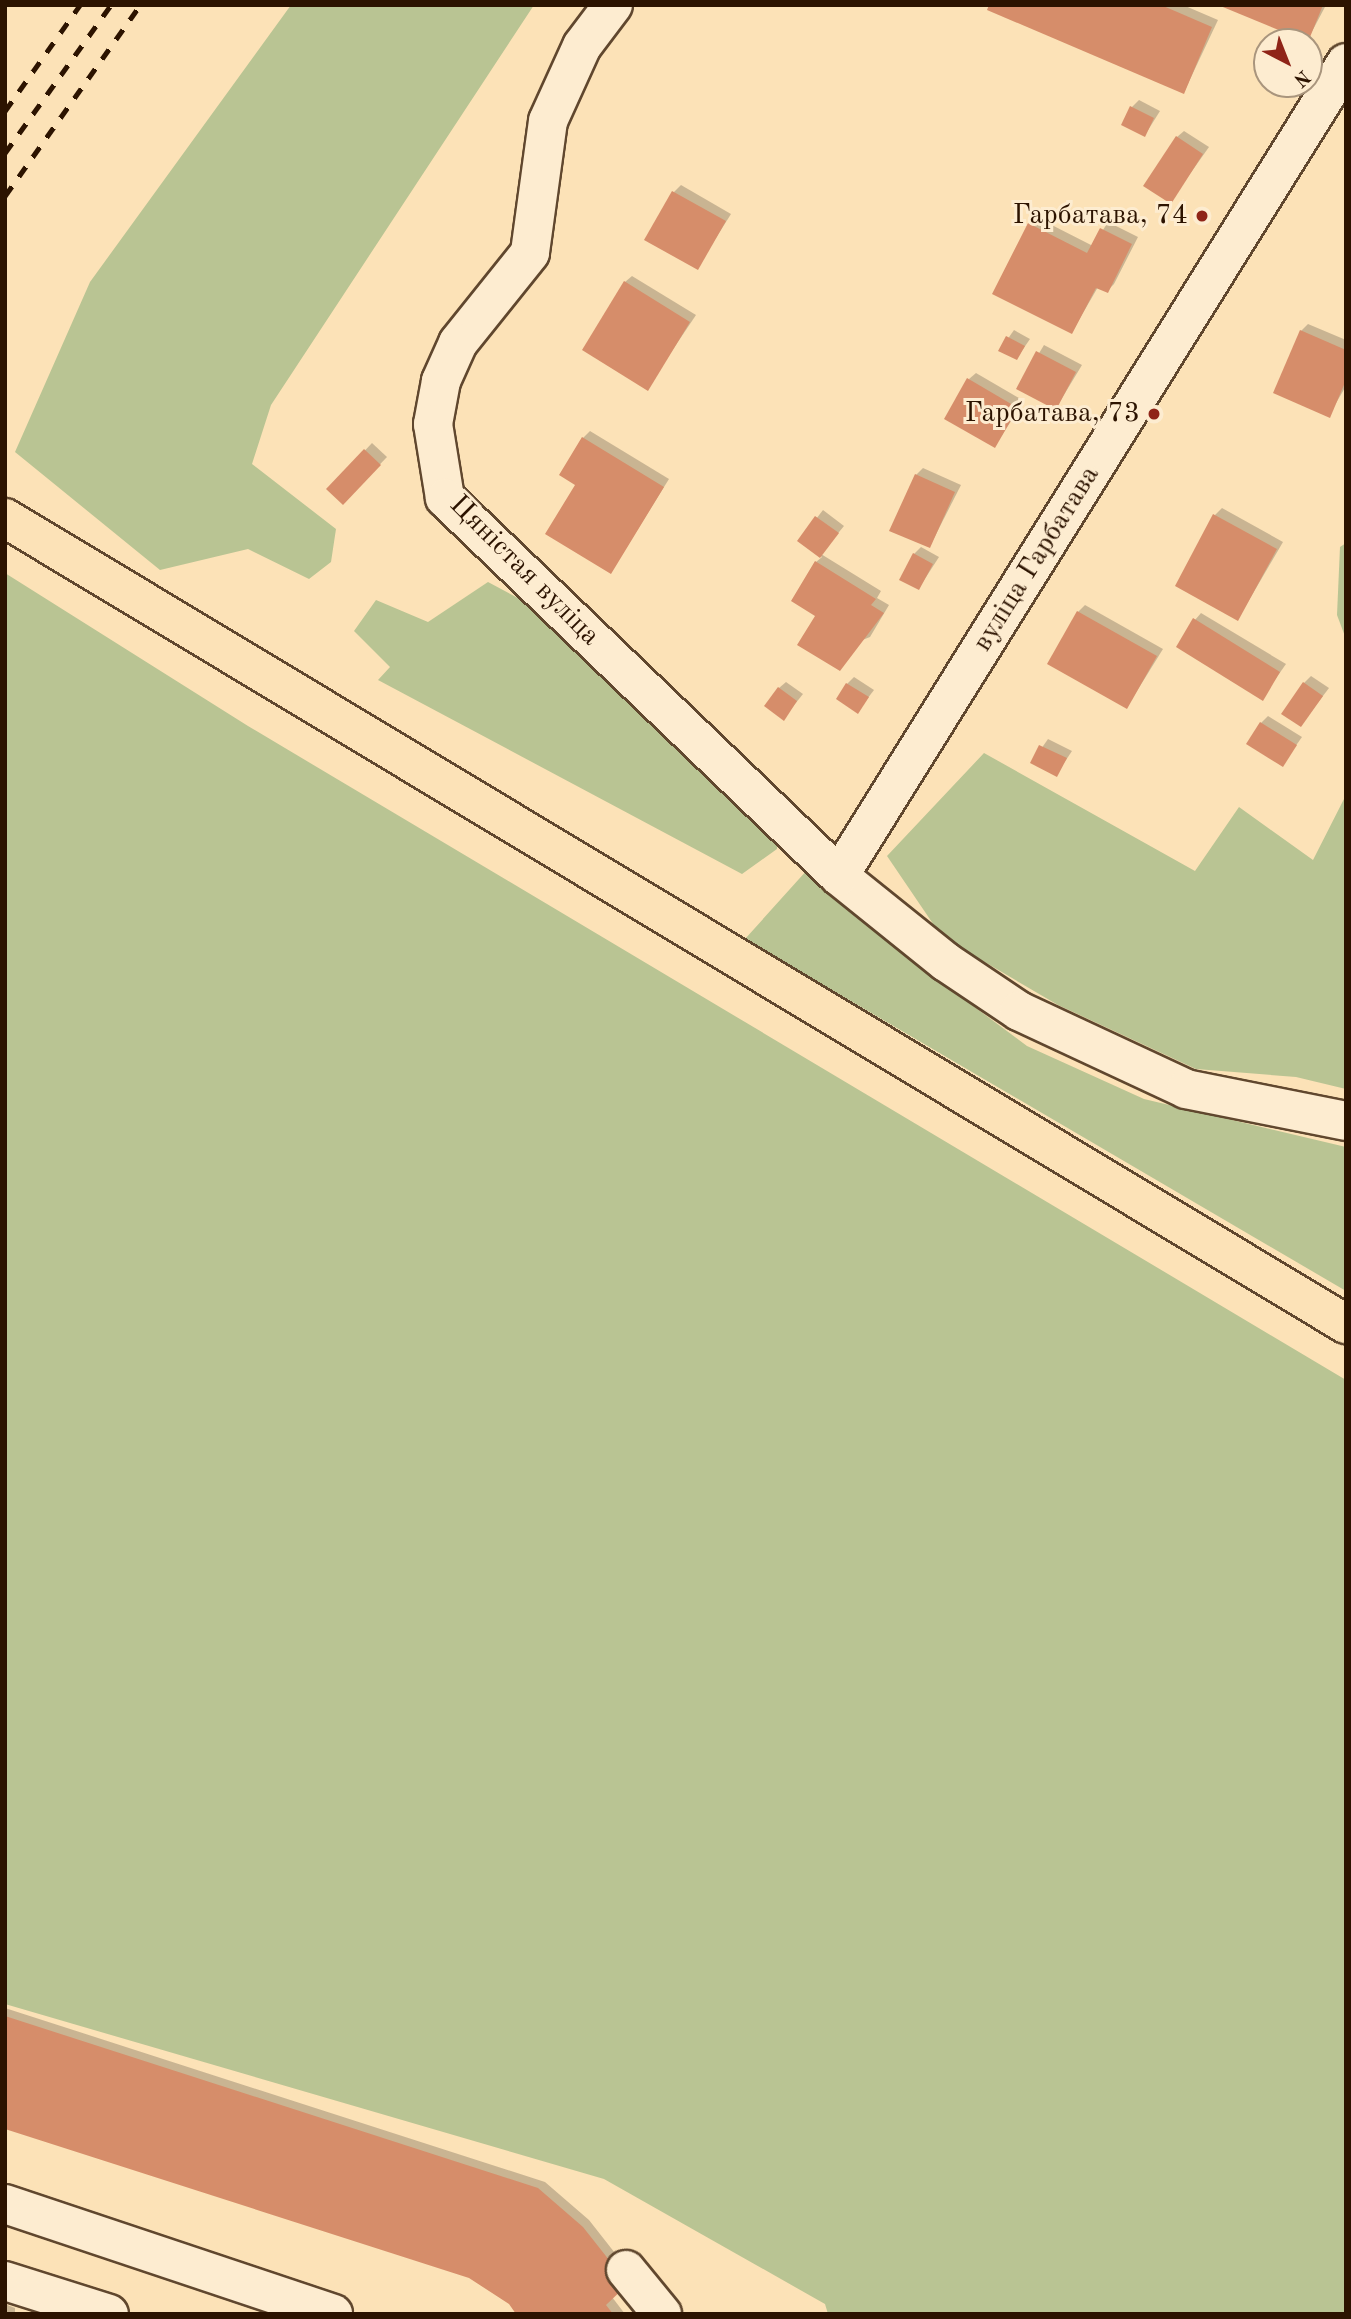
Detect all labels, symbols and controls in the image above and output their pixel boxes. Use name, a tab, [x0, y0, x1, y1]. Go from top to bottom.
north arrow	[1253, 28, 1323, 98]
text: N	[1289, 66, 1313, 89]
place label: Гарбатава, 74	[1013, 199, 1188, 233]
marker: Гарбатава, 74	[1194, 208, 1210, 224]
place label: Гарбатава, 73	[965, 397, 1140, 431]
marker: Гарбатава, 73	[1146, 406, 1162, 422]
street label: вуліца Гарбатава	[966, 460, 1108, 658]
street label: Цяністая вуліца	[442, 489, 606, 653]

